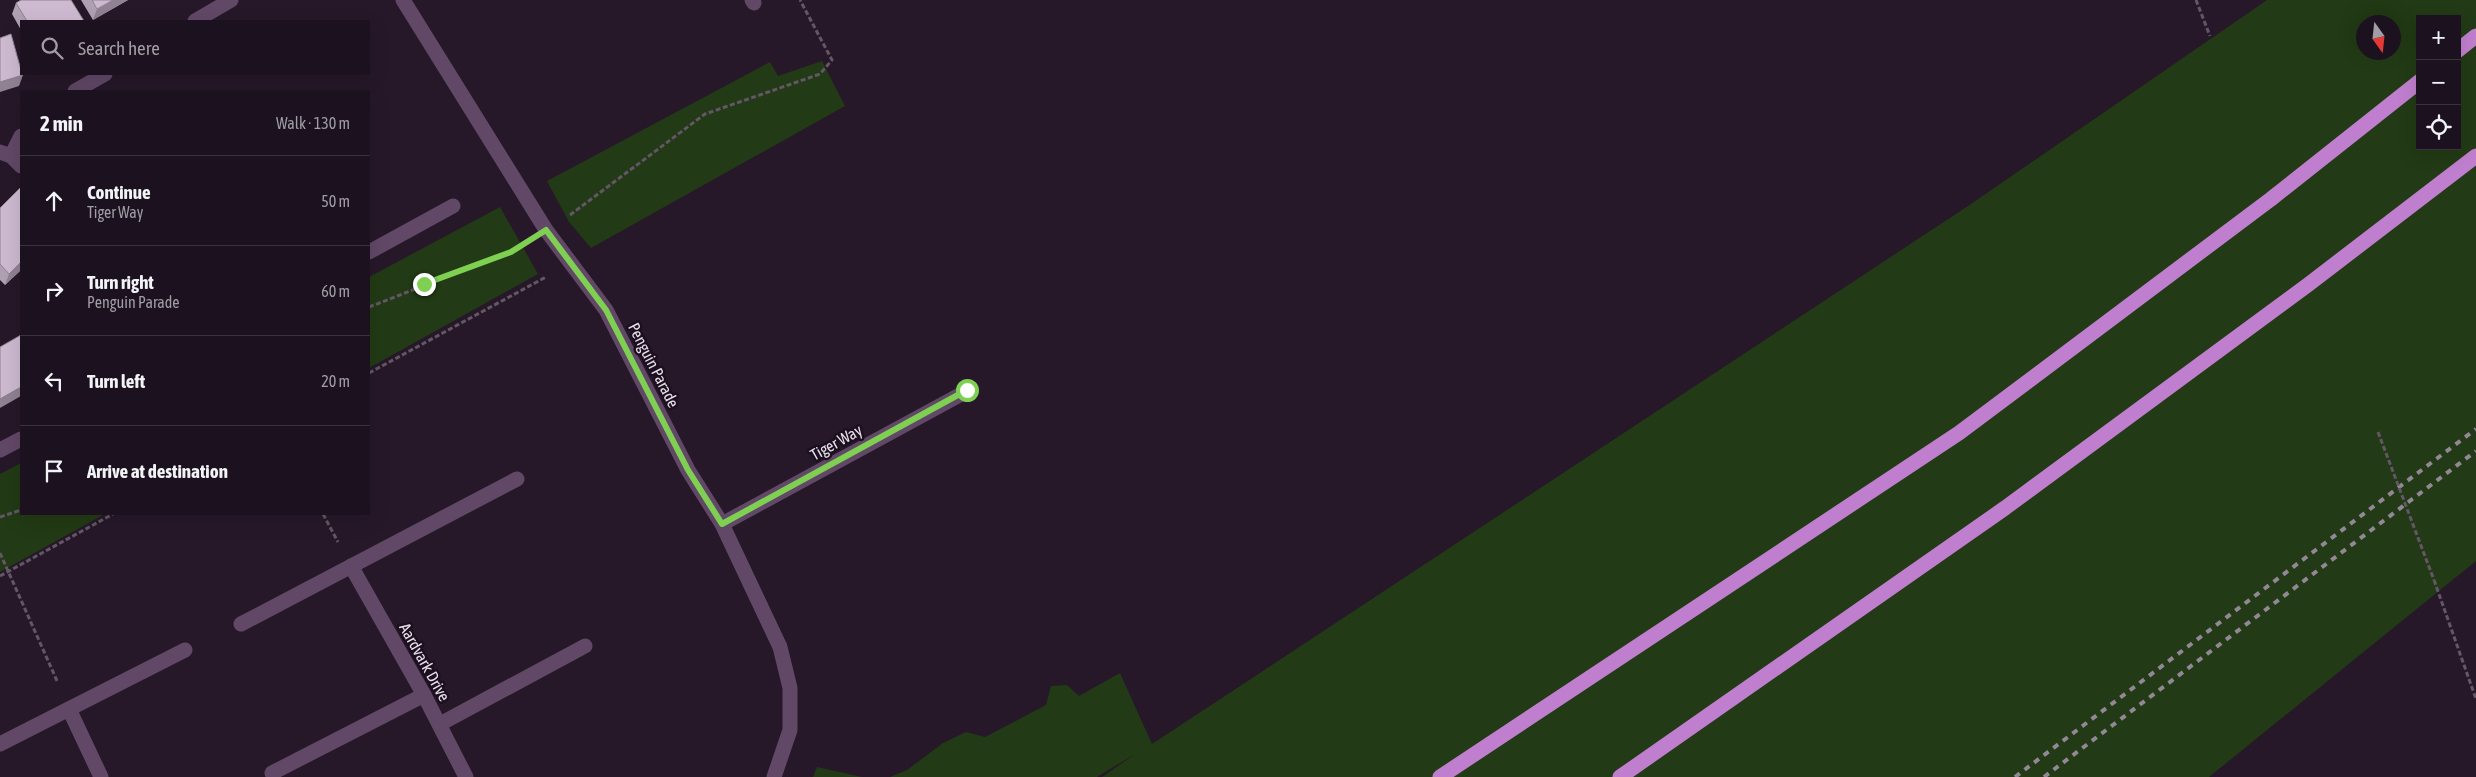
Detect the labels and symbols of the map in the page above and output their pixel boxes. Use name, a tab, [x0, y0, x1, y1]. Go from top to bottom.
north arrow	[2356, 15, 2401, 60]
route end	[413, 273, 436, 296]
street label: Penguin Parade	[624, 320, 683, 411]
route start	[956, 379, 979, 402]
street label: Tiger Way	[807, 420, 866, 464]
street label: Aardvark Drive	[396, 620, 454, 704]

